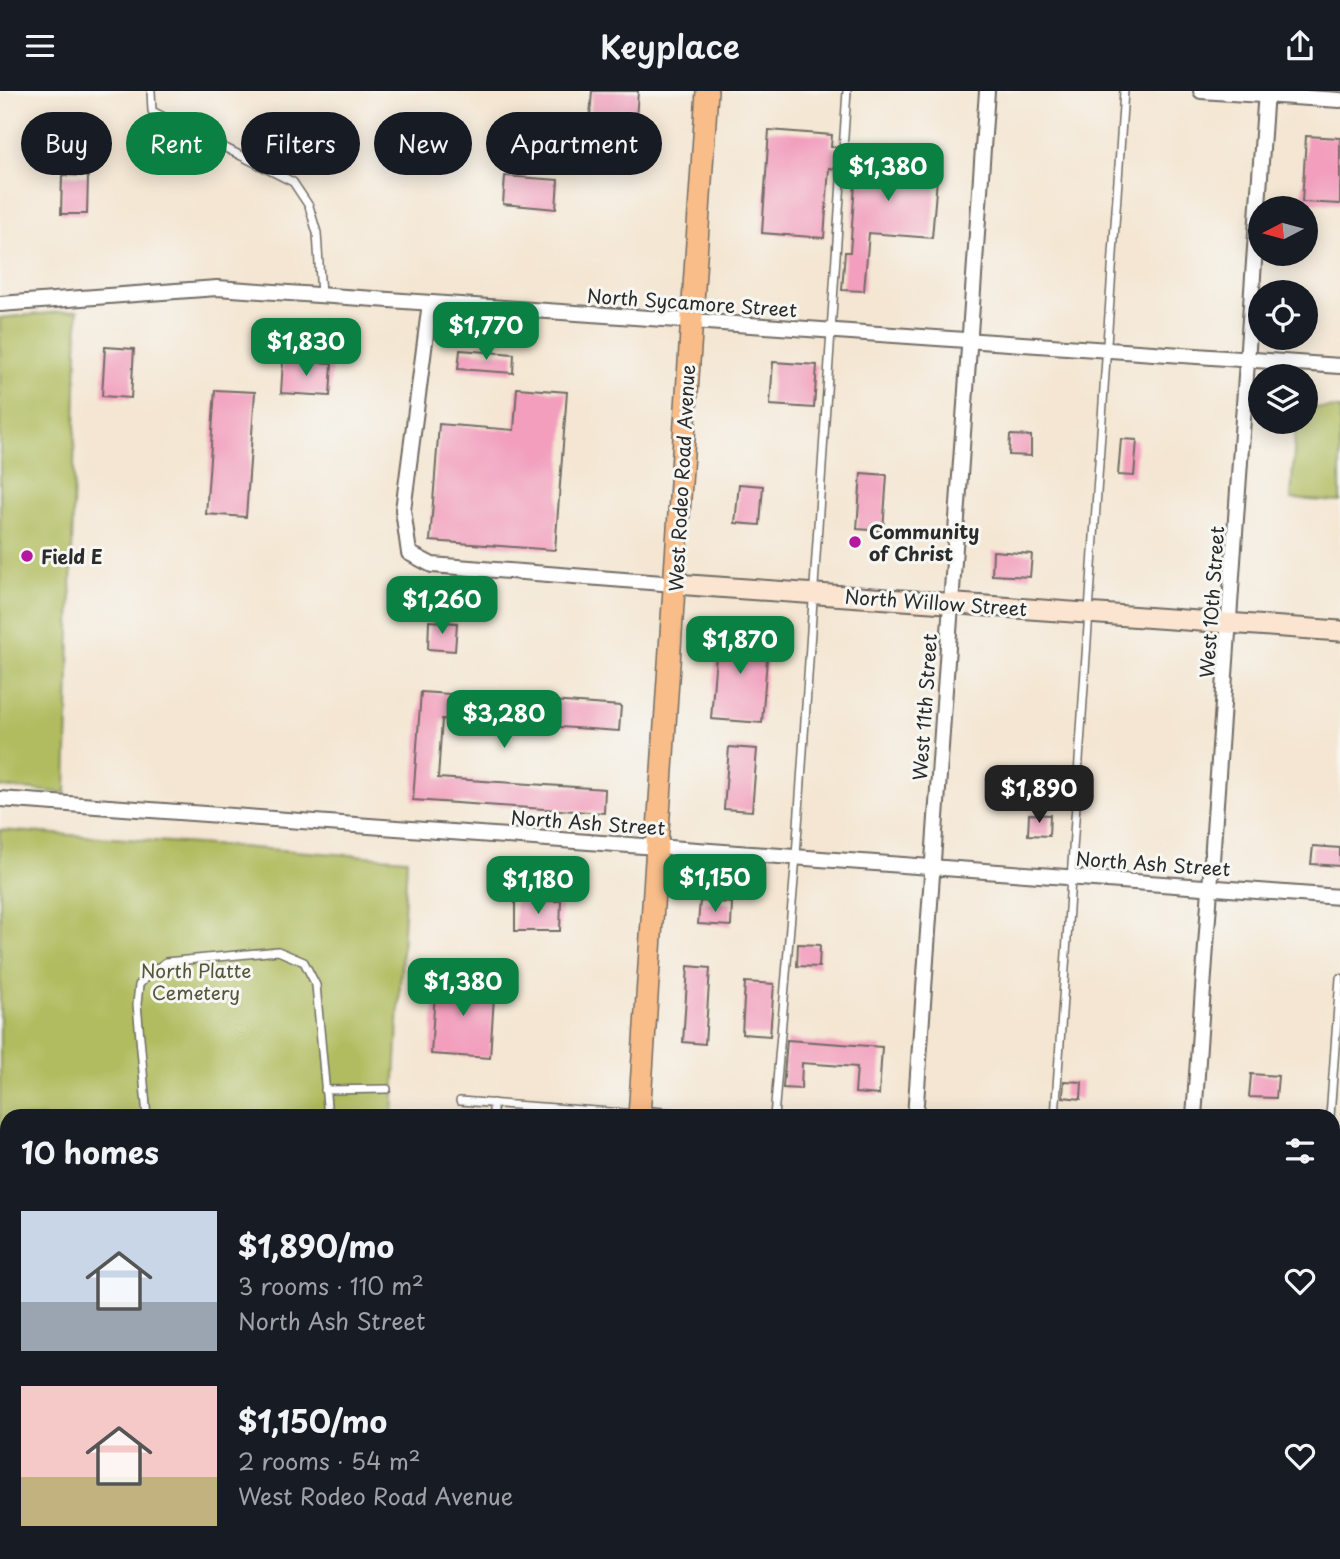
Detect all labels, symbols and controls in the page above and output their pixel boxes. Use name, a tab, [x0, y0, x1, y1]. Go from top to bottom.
text: Keyplace	[600, 22, 740, 70]
icon: menu	[21, 27, 59, 65]
icon: share	[1281, 27, 1319, 65]
chip: Buy	[21, 112, 112, 175]
chip: Rent	[126, 112, 227, 175]
chip: Filters	[241, 112, 360, 175]
chip: New	[374, 112, 472, 175]
chip: Apartment	[486, 112, 662, 175]
pin: $1,380	[831, 143, 945, 203]
text: $1,380	[849, 148, 927, 183]
north arrow	[1248, 196, 1318, 266]
map controls	[1248, 196, 1318, 434]
button: locate	[1248, 280, 1318, 350]
street label: North Sycamore Street	[586, 281, 798, 323]
pin: $1,770	[429, 303, 543, 362]
text: $1,770	[449, 307, 523, 342]
pin: $1,830	[249, 319, 363, 378]
text: $1,830	[267, 323, 345, 358]
street label: West Rodeo Road Avenue	[661, 364, 701, 592]
button: layers	[1248, 364, 1318, 434]
place label: Community of Christ	[869, 517, 979, 567]
street label: West 10th Street	[1192, 525, 1230, 679]
marker: Community of Christ	[847, 534, 863, 550]
place label: Field E	[41, 542, 103, 570]
marker: Field E	[19, 548, 35, 564]
pin: $1,260	[385, 577, 499, 636]
text: $1,260	[402, 581, 482, 616]
street label: North Willow Street	[844, 582, 1028, 622]
pin: $1,870	[683, 617, 797, 676]
text: $1,870	[702, 621, 778, 656]
street label: West 11th Street	[905, 632, 943, 781]
pin: $3,280	[447, 691, 561, 750]
text: $3,280	[463, 695, 545, 730]
pin: $1,890	[982, 765, 1096, 825]
text: $1,890	[1001, 770, 1077, 805]
street label: North Ash Street	[510, 803, 666, 841]
street label: North Ash Street	[1075, 844, 1231, 882]
pin: $1,150	[658, 855, 772, 914]
pin: $1,180	[481, 857, 595, 916]
text: $1,150	[679, 859, 751, 894]
text: $1,180	[502, 861, 574, 896]
park label: North Platte Cemetery	[141, 956, 251, 1006]
pin: $1,380	[406, 958, 520, 1018]
text: $1,380	[424, 963, 502, 998]
text: 10 homes	[21, 1129, 159, 1174]
icon: filters	[1281, 1132, 1319, 1170]
text: $1,890/mo	[238, 1223, 394, 1268]
icon: home	[77, 1239, 161, 1323]
icon: heart	[1281, 1262, 1319, 1300]
text: 3 rooms · 110 m²	[238, 1268, 424, 1303]
text: North Ash Street	[238, 1303, 426, 1338]
text: $1,150/mo	[238, 1398, 387, 1443]
icon: home	[77, 1414, 161, 1498]
icon: heart	[1281, 1437, 1319, 1475]
text: 2 rooms · 54 m²	[238, 1443, 421, 1478]
text: West Rodeo Road Avenue	[238, 1478, 513, 1513]

